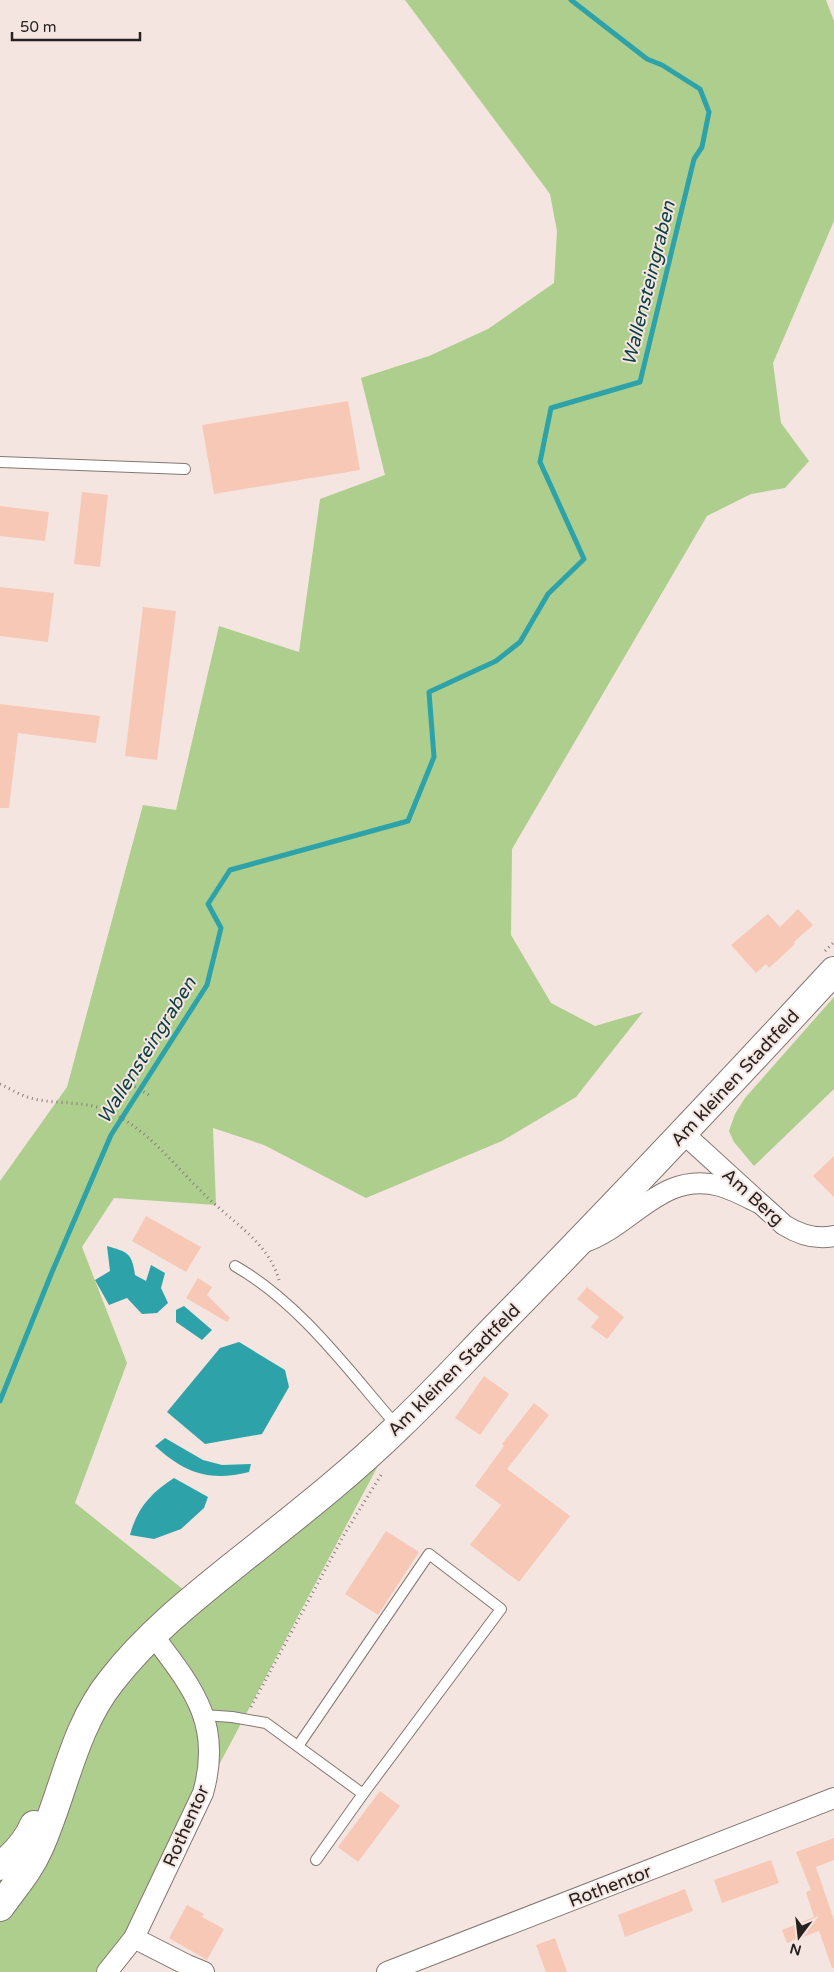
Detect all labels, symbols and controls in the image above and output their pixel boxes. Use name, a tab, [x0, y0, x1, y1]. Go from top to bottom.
scale bar	[12, 10, 140, 42]
text: 50 m	[20, 18, 57, 36]
water label: Wallensteingraben	[618, 198, 680, 368]
water label: Wallensteingraben	[93, 973, 201, 1128]
street label: Am kleinen Stadtfeld	[666, 1005, 804, 1151]
street label: Am Berg	[718, 1164, 788, 1230]
street label: Am kleinen Stadtfeld	[383, 1299, 525, 1441]
street label: Rothentor	[158, 1782, 214, 1870]
street label: Rothentor	[565, 1860, 655, 1912]
north arrow	[774, 1912, 824, 1962]
text: N	[788, 1939, 803, 1959]

